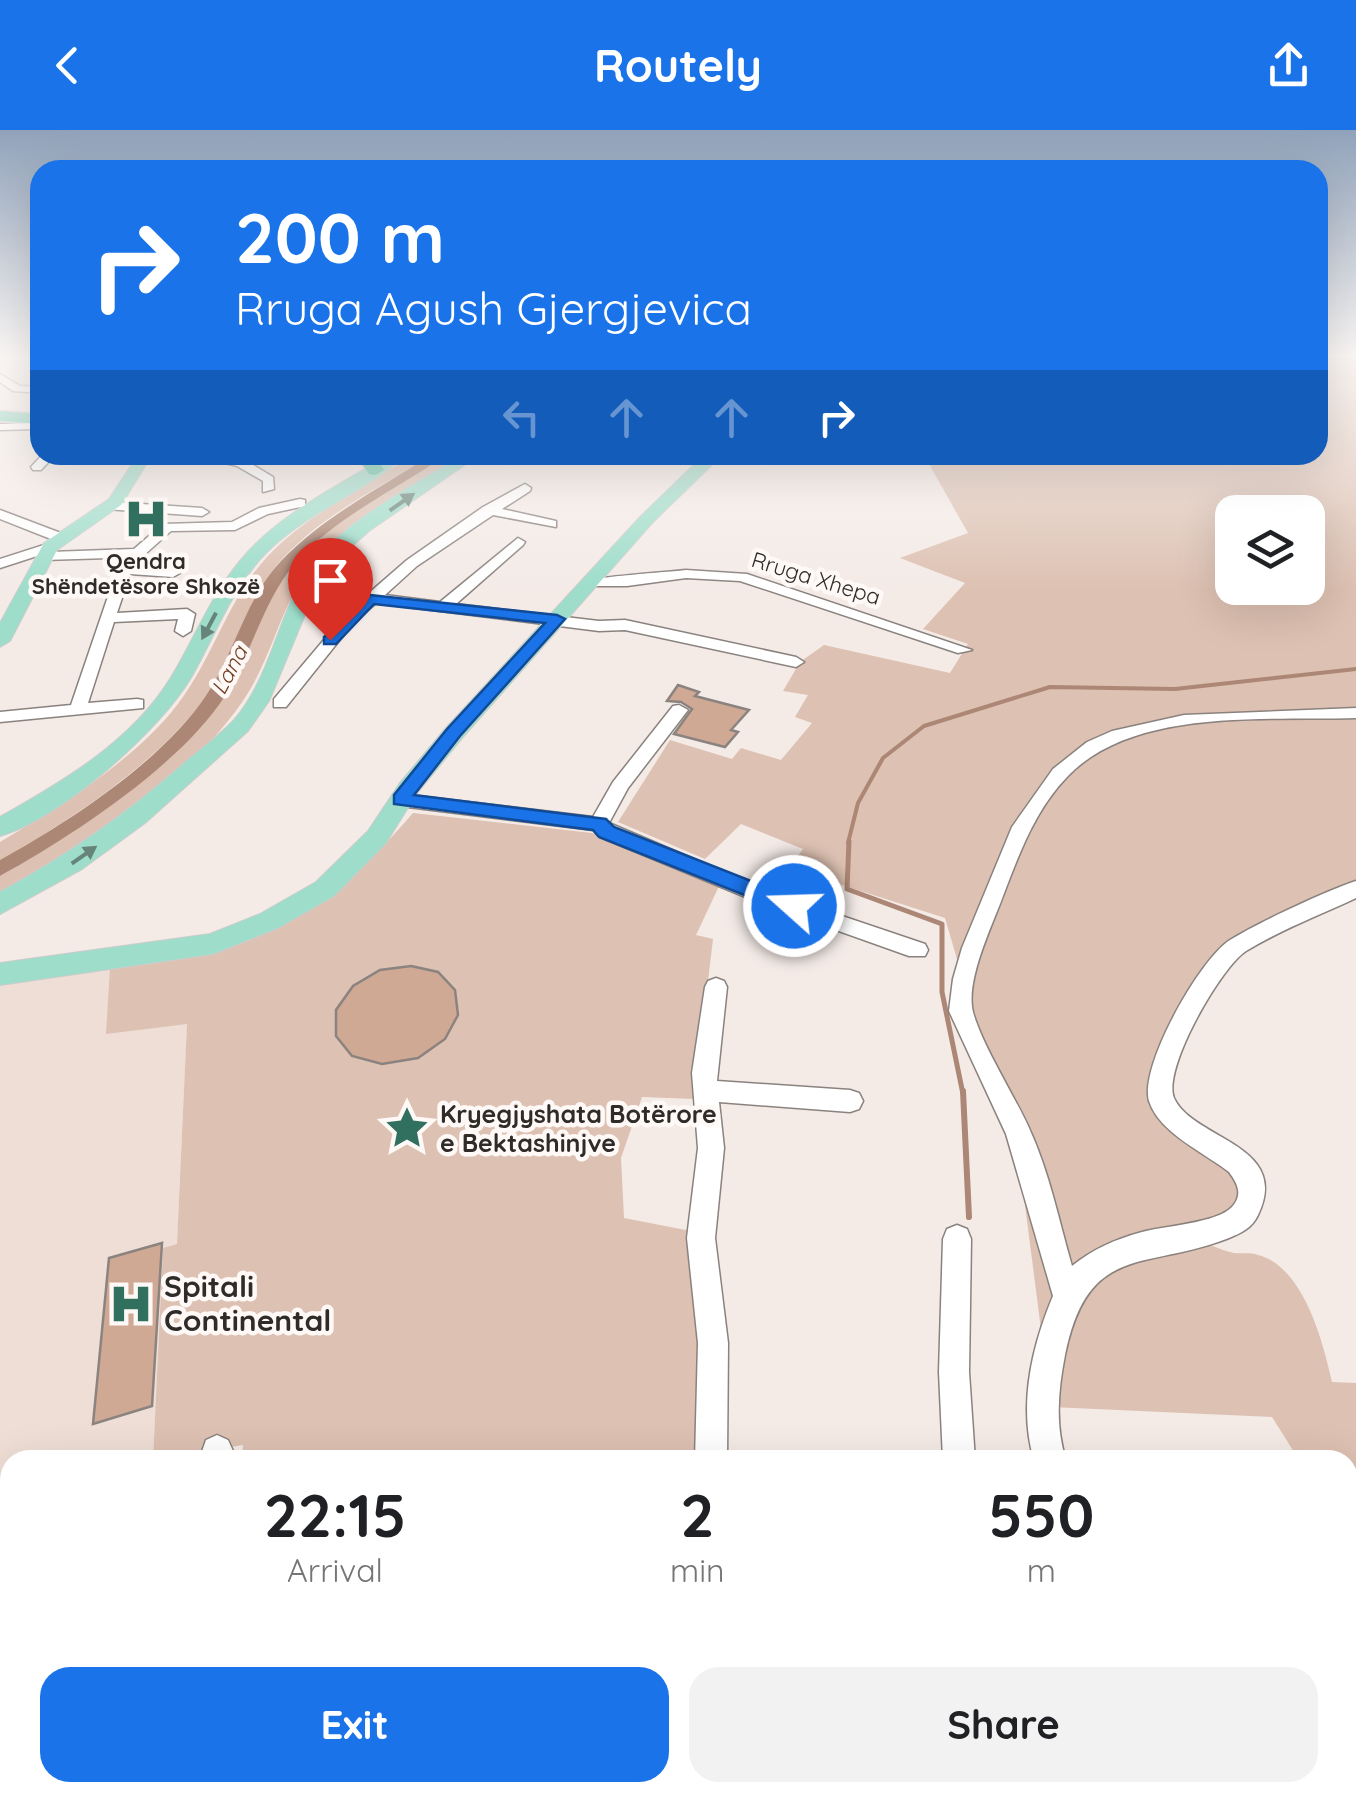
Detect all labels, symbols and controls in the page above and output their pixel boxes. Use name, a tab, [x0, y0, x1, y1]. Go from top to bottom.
text: Routely	[594, 37, 762, 93]
icon: back	[40, 38, 95, 93]
icon: share	[1261, 38, 1316, 93]
text: 200 m	[235, 193, 445, 281]
icon: right	[70, 200, 200, 330]
text: Rruga Agush Gjergjevica	[235, 280, 752, 336]
icon: left	[494, 390, 549, 445]
icon: ahead	[599, 390, 654, 445]
icon: ahead	[704, 390, 759, 445]
icon: right	[809, 390, 864, 445]
one-way arrow	[389, 493, 415, 512]
hospital icon: Qendra Shëndetësore Shkozë	[122, 495, 170, 543]
map controls	[1215, 495, 1325, 605]
button: layers	[1215, 495, 1325, 605]
pin	[288, 538, 373, 641]
street label: Rruga Xhepa	[748, 545, 884, 611]
place label: Qendra Shëndetësore Shkozë	[32, 547, 260, 600]
icon: arrive	[303, 553, 358, 608]
one-way arrow	[201, 611, 218, 640]
water label: Lana	[205, 639, 254, 699]
one-way arrow	[70, 846, 97, 864]
position arrow	[742, 854, 846, 958]
place label: Kryegjyshata Botërore e Bektashinjve	[440, 1098, 717, 1158]
place icon: Kryegjyshata Botërore e Bektashinjve	[383, 1104, 431, 1152]
place label: Spitali Continental	[164, 1267, 331, 1339]
hospital icon: Spitali Continental	[107, 1280, 155, 1328]
text: 22:15	[264, 1477, 406, 1552]
text: 2	[680, 1477, 714, 1552]
text: 550	[988, 1477, 1094, 1552]
text: Arrival	[287, 1550, 383, 1590]
text: min	[670, 1550, 725, 1590]
text: m	[1027, 1550, 1056, 1590]
button: Exit	[40, 1667, 669, 1782]
button: Share	[689, 1667, 1318, 1782]

